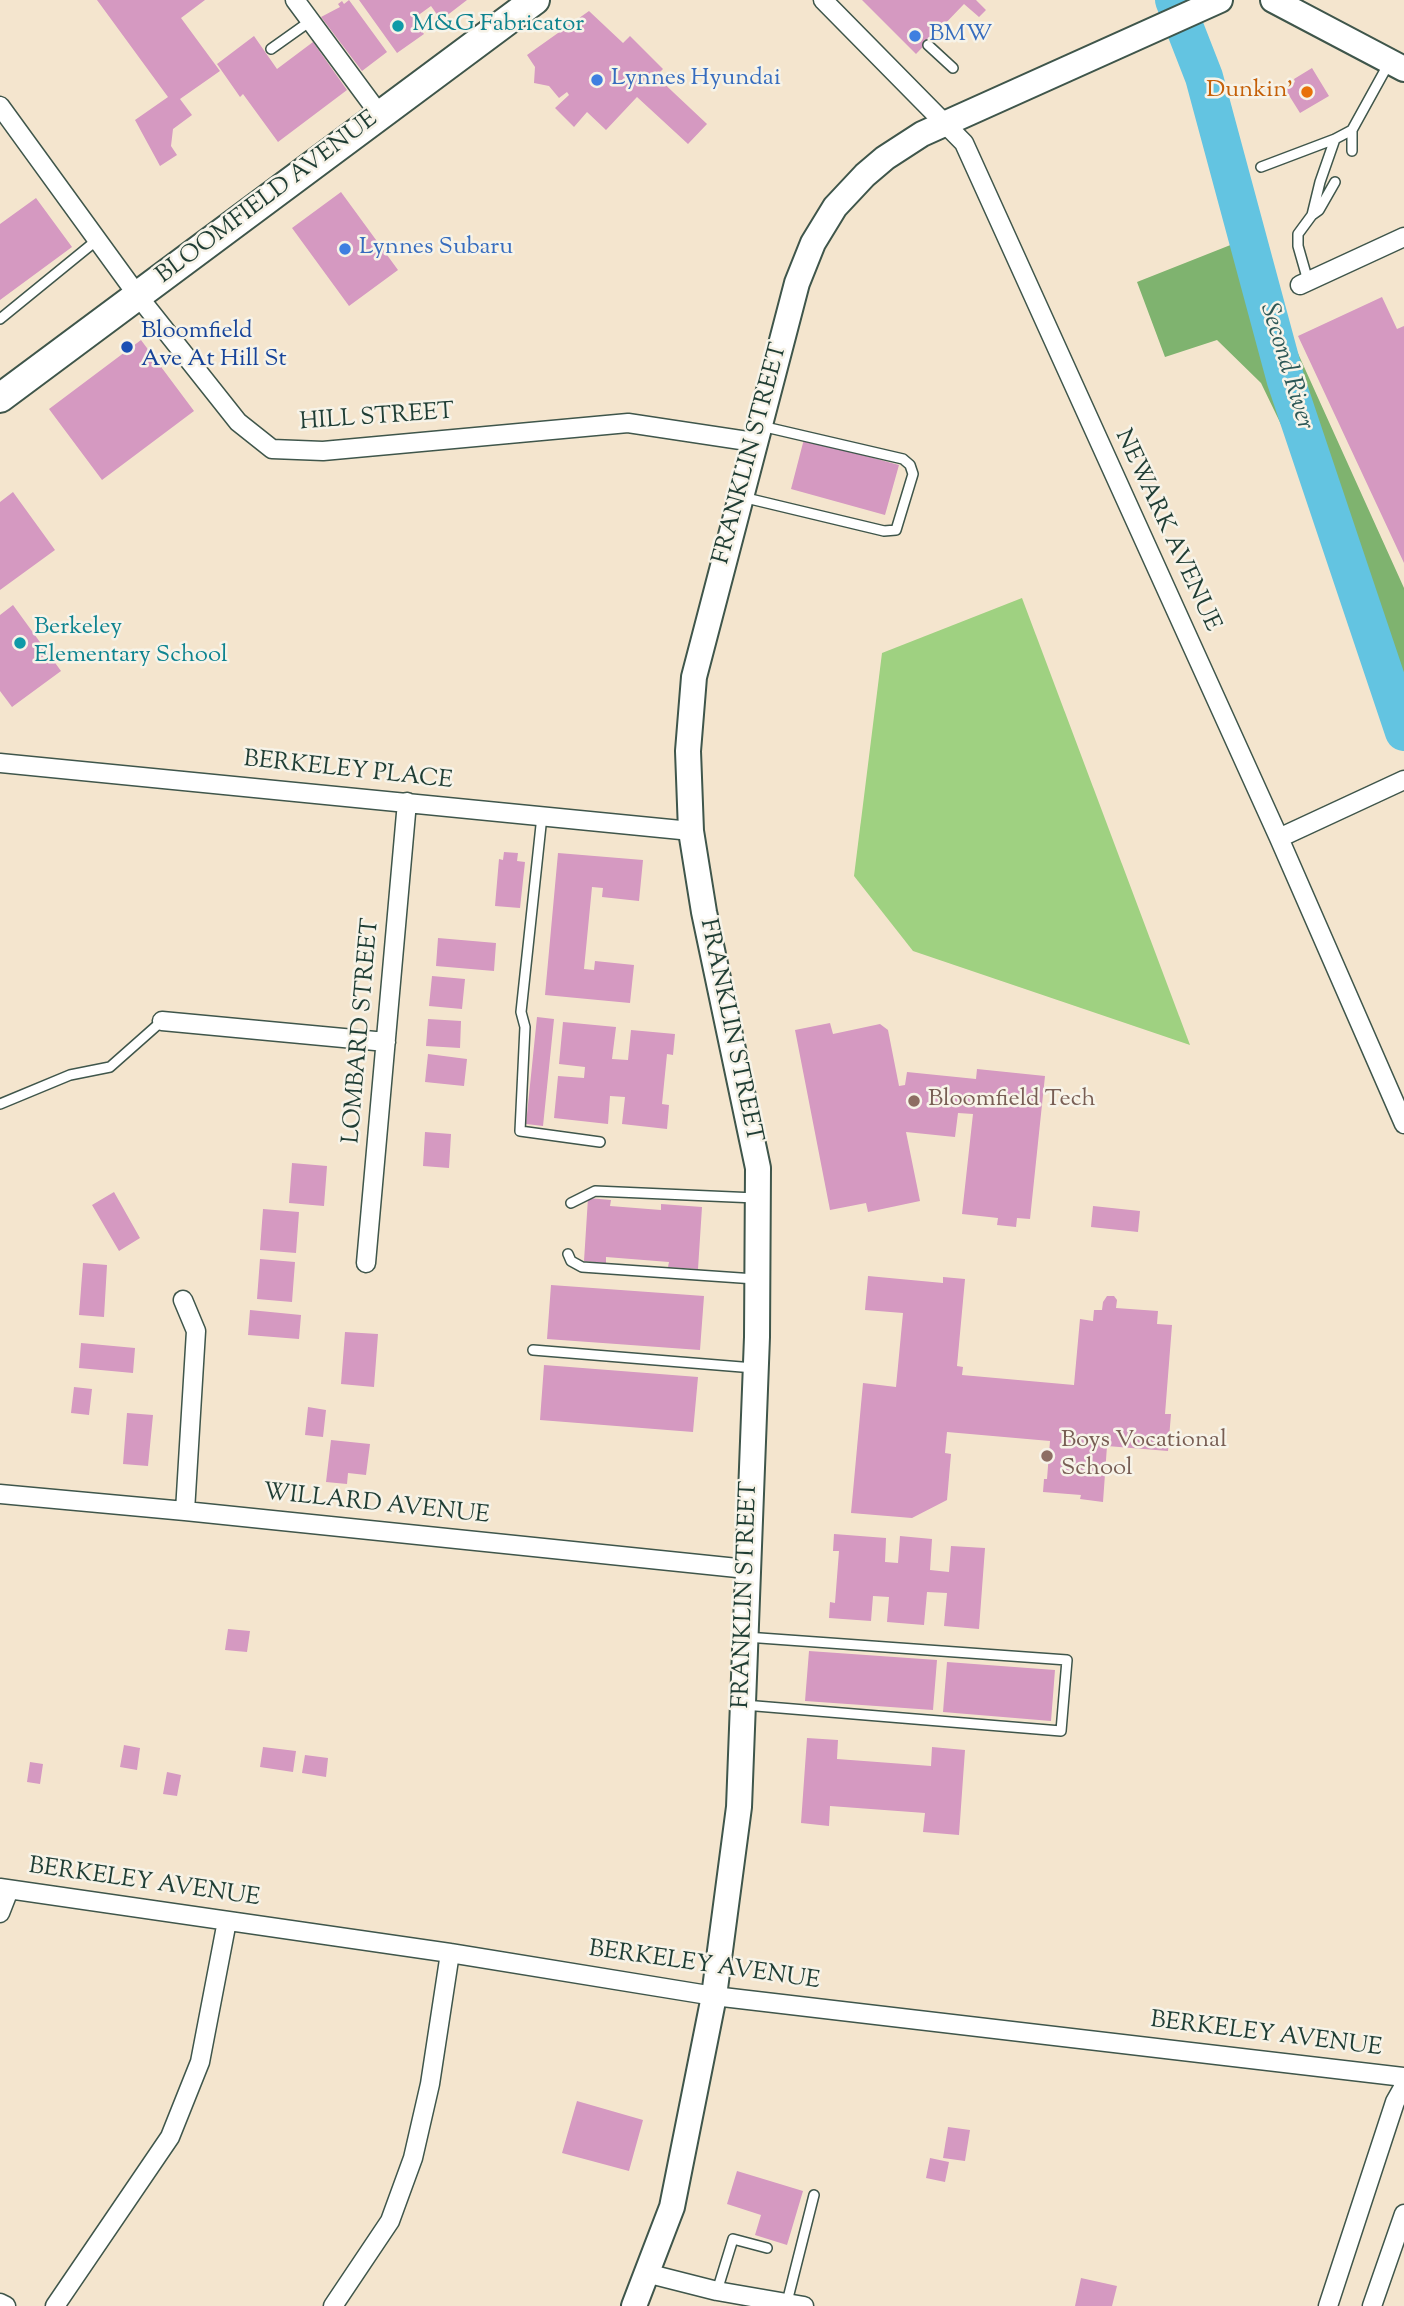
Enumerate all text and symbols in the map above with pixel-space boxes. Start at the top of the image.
place label: M&G Fabricator [412,12,584,40]
marker: M&G Fabricator [390,18,406,34]
place label: BMW [929,22,992,50]
marker: BMW [907,28,923,44]
place label: Lynnes Hyundai [611,66,781,94]
marker: Lynnes Hyundai [589,72,605,88]
place label: Dunkin' [1206,78,1293,106]
marker: Dunkin' [1299,84,1315,100]
street label: BLOOMFIELD AVENUE [152,106,384,292]
place label: Lynnes Subaru [359,235,513,263]
marker: Lynnes Subaru [337,241,353,257]
water label: Second River [1251,300,1319,434]
place label: Bloomfield Ave At Hill St [141,319,287,375]
marker: Bloomfield Ave At Hill St [119,339,135,355]
street label: FRANKLIN STREET [709,340,795,568]
street label: HILL STREET [299,399,455,439]
street label: NEWARK AVENUE [1107,426,1225,636]
place label: Berkeley Elementary School [34,615,228,671]
marker: Berkeley Elementary School [12,635,28,651]
street label: BERKELEY PLACE [242,747,454,797]
street label: LOMBARD STREET [339,917,387,1145]
street label: FRANKLIN STREET [691,917,767,1145]
place label: Bloomfield Tech [928,1087,1096,1115]
marker: Bloomfield Tech [906,1093,922,1109]
place label: Boys Vocational School [1061,1428,1227,1484]
marker: Boys Vocational School [1039,1448,1055,1464]
street label: WILLARD AVENUE [261,1480,491,1532]
street label: FRANKLIN STREET [729,1481,765,1709]
street label: BERKELEY AVENUE [27,1854,261,1914]
street label: BERKELEY AVENUE [587,1937,821,1997]
street label: BERKELEY AVENUE [1149,2008,1383,2064]

